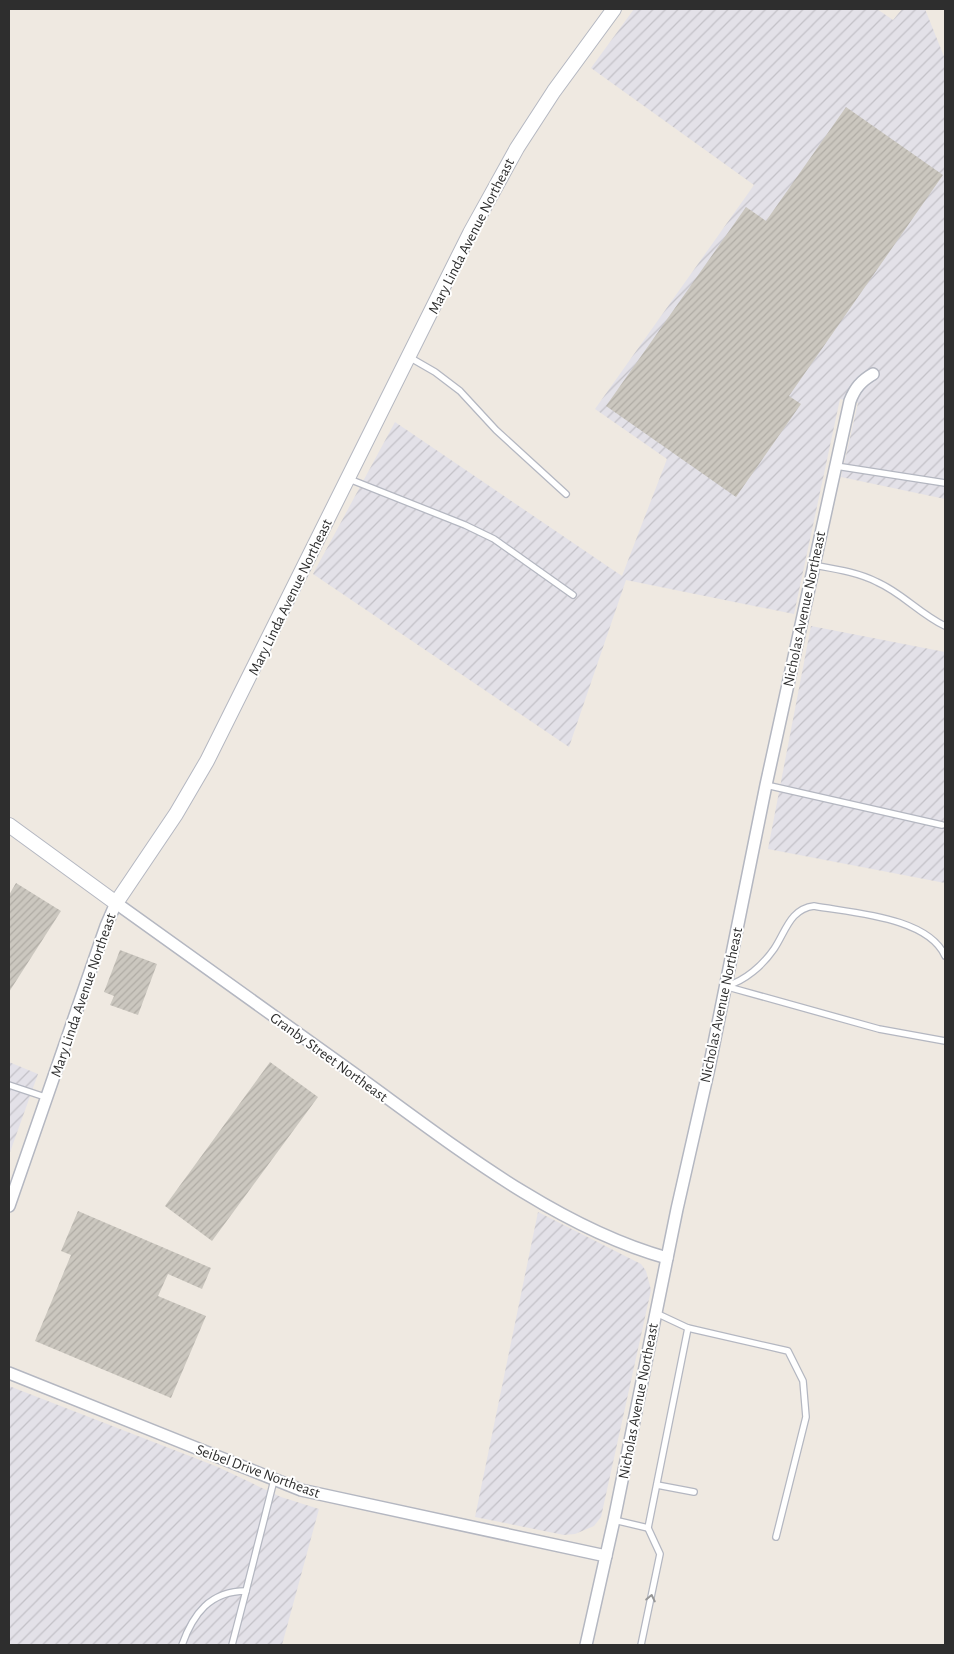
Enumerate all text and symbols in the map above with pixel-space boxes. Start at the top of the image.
street label: Mary Linda Avenue Northeast [426,156,517,316]
street label: Mary Linda Avenue Northeast [246,516,335,678]
street label: Nicholas Avenue Northeast [781,530,828,688]
street label: Mary Linda Avenue Northeast [48,911,119,1079]
street label: Nicholas Avenue Northeast [698,926,745,1084]
street label: Granby Street Northeast [267,1010,390,1105]
street label: Nicholas Avenue Northeast [616,1322,661,1480]
street label: Seibel Drive Northeast [194,1442,322,1501]
one-way arrow [645,1593,656,1602]

